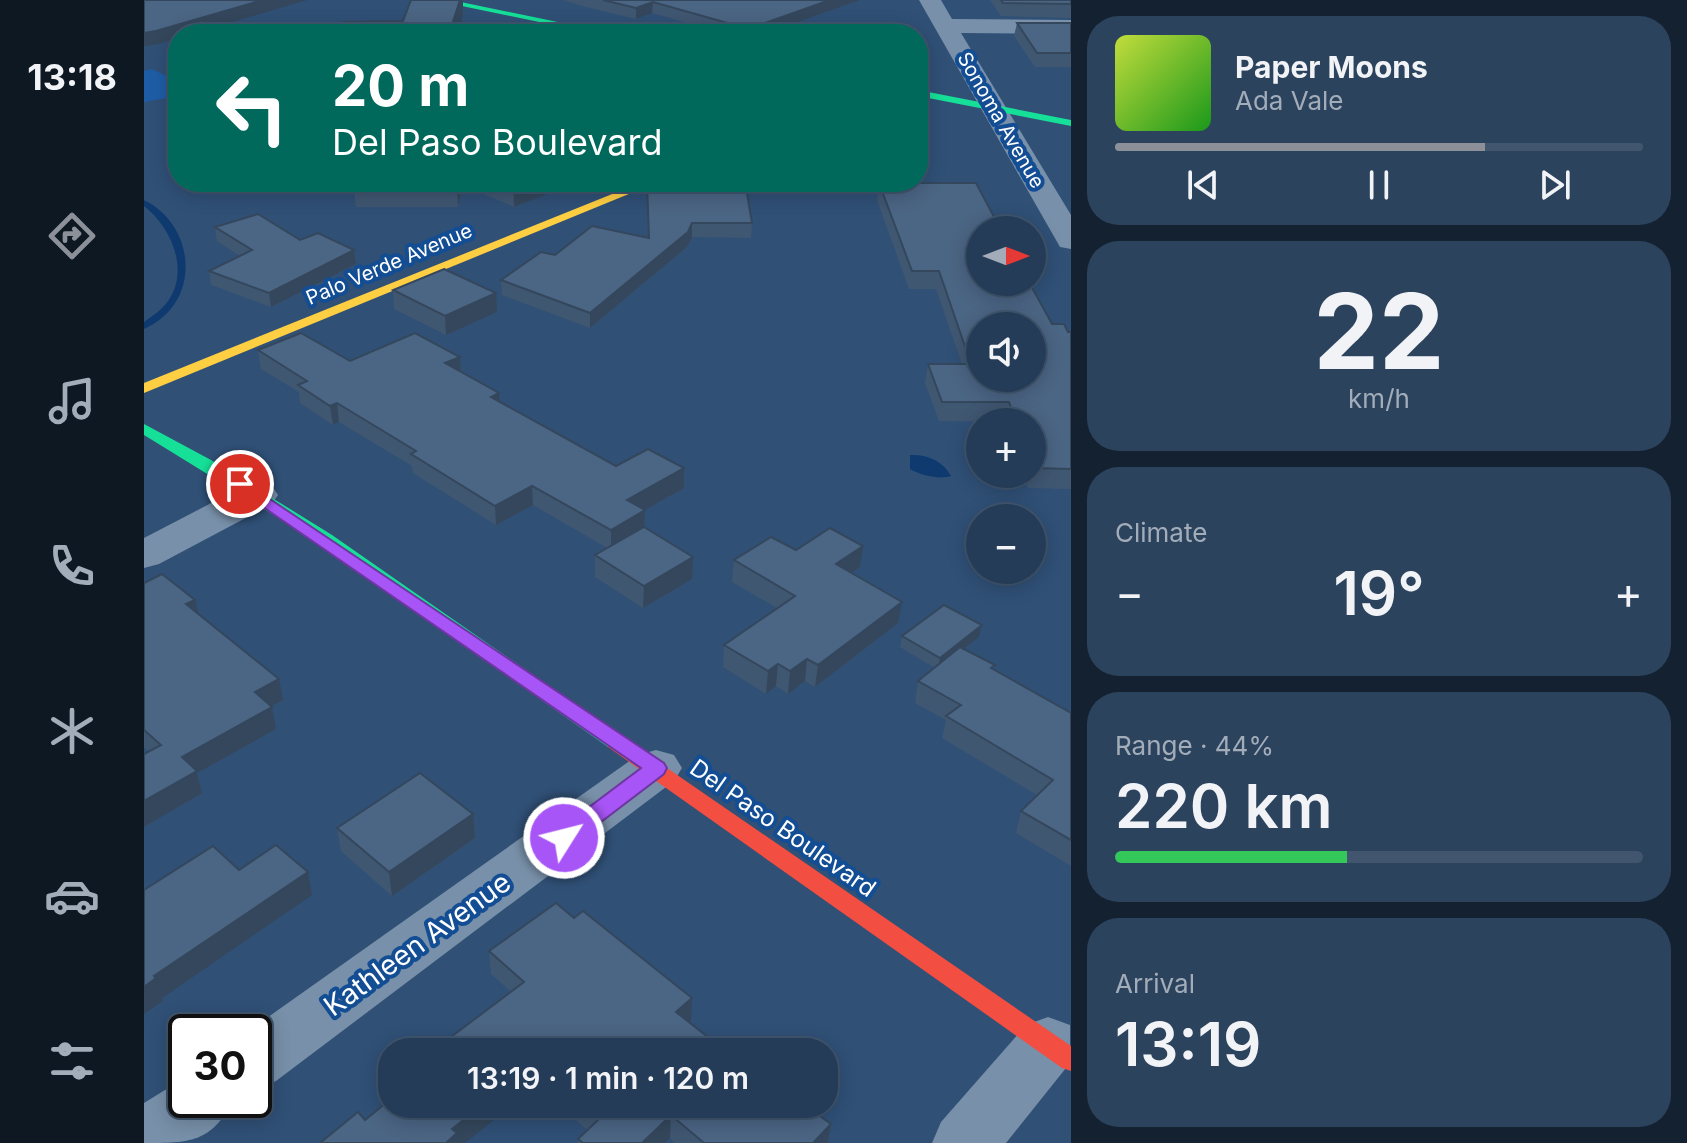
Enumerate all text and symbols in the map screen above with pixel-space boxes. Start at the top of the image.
street label: Sonoma Avenue [952,48,1050,192]
text: Paper Moons [1235,49,1428,85]
text: 20 m [332,52,469,120]
text: 13:18 [27,55,117,99]
icon: left [200,56,304,160]
text: Ada Vale [1235,85,1343,116]
text: Del Paso Boulevard [332,120,662,164]
icon: previous [1181,163,1225,207]
icon: pause [1357,163,1401,207]
icon: next [1533,163,1577,207]
icon: directions [44,208,100,264]
north arrow [966,216,1046,296]
map controls [966,216,1046,584]
street label: Palo Verde Avenue [302,218,476,310]
text: 22 [1313,268,1445,394]
button: sound [966,312,1046,392]
icon: music [44,373,100,429]
text: km/h [1348,383,1410,414]
button: + [966,408,1046,488]
pin [206,450,274,518]
icon: arrive [218,462,262,506]
button: − [966,504,1046,584]
text: Climate [1115,517,1207,548]
icon: phone [44,538,100,594]
text: 19° [1333,557,1425,629]
text: − [1115,566,1144,620]
text: + [1614,566,1643,620]
icon: climate [44,703,100,759]
text: Range · 44% [1115,730,1274,761]
street label: Del Paso Boulevard [684,753,882,903]
text: 220 km [1115,770,1333,842]
position arrow [522,796,606,880]
street label: Kathleen Avenue [317,865,517,1023]
icon: car [44,868,100,924]
text: Arrival [1115,968,1195,999]
text: 13:19 [1115,1008,1261,1080]
speed limit sign: 30 [168,1014,272,1118]
icon: filters [44,1033,100,1089]
text: 13:19 · 1 min · 120 m [467,1060,749,1096]

